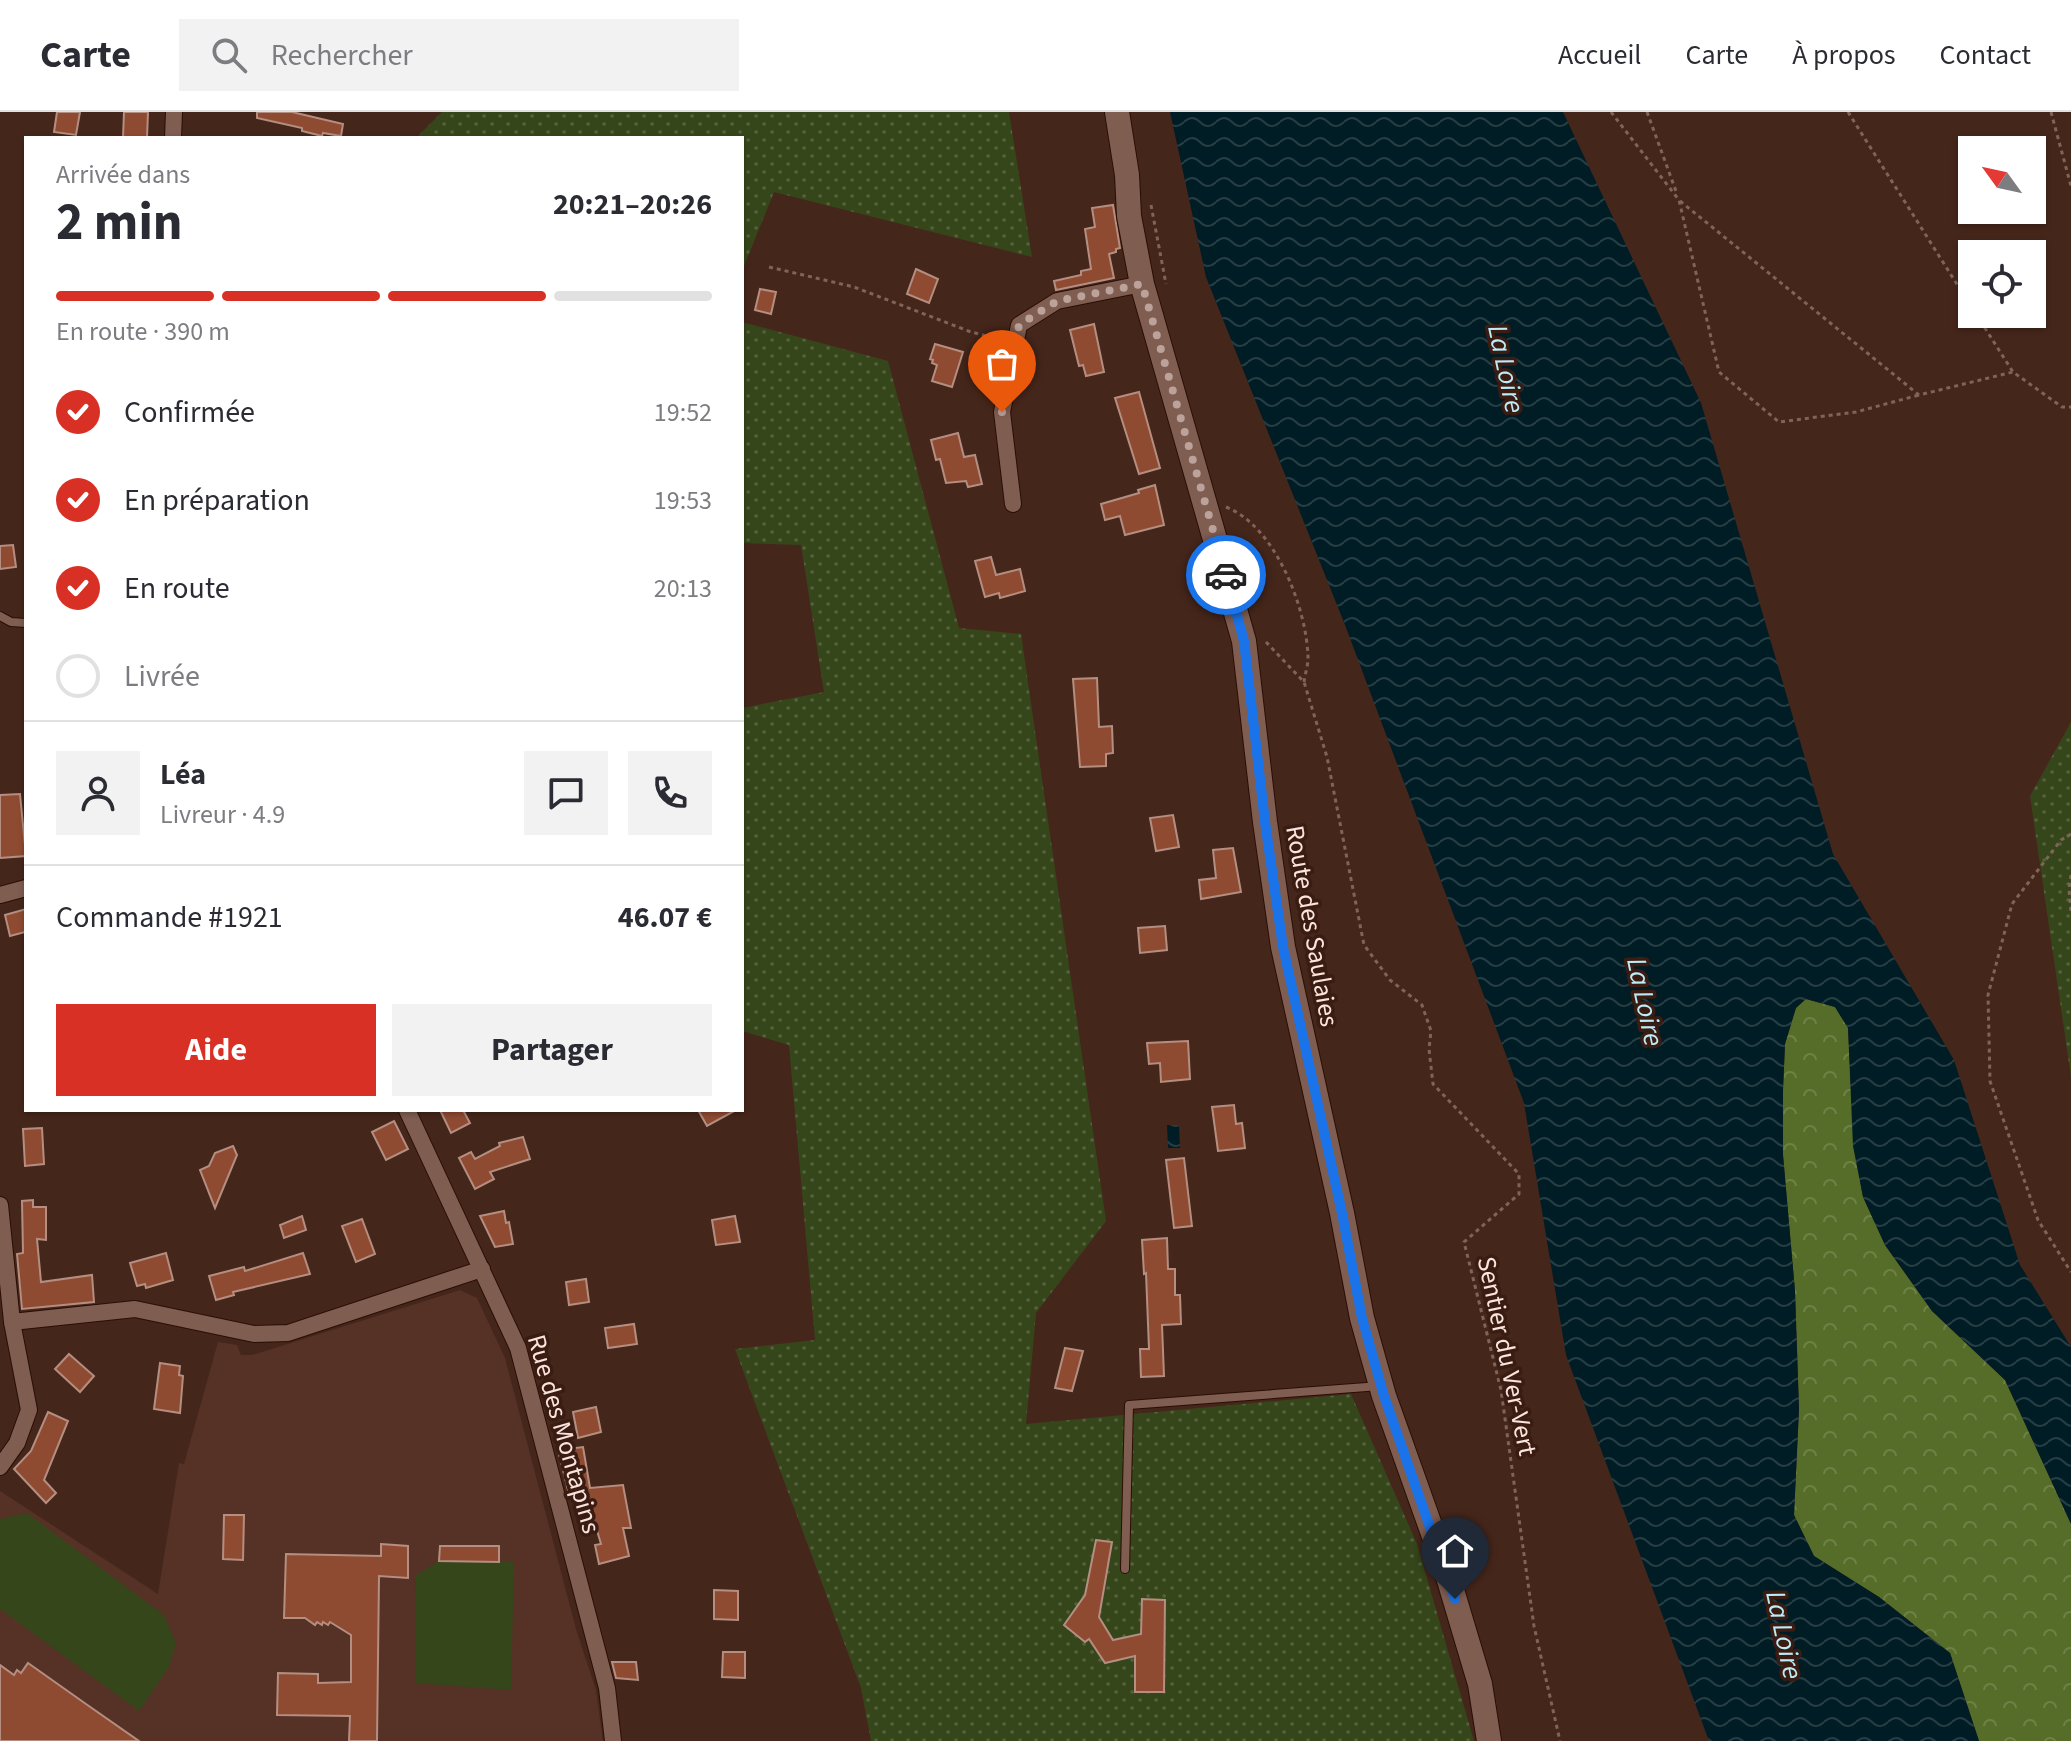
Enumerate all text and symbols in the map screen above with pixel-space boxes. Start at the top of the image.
search box [179,19,739,91]
text: Carte [40,28,131,82]
icon: search [207,33,251,77]
text: Rechercher [271,34,413,77]
text: Accueil [1558,35,1641,75]
text: Carte [1685,35,1748,75]
text: À propos [1792,35,1896,75]
text: Contact [1940,35,2031,75]
north arrow [1958,136,2046,224]
map controls [1958,136,2046,328]
text: Arrivée dans [56,156,190,193]
text: 20:21–20:26 [553,183,712,226]
text: 2 min [56,186,183,260]
button: locate [1958,240,2046,328]
text: En route · 390 m [56,313,230,350]
water label: La Loire [1477,321,1535,417]
pin [968,330,1036,412]
icon: bag [980,342,1024,386]
icon: check [56,390,100,434]
text: Confirmée [124,391,255,434]
text: 19:52 [654,394,712,431]
icon: check [56,478,100,522]
text: En préparation [124,479,310,522]
text: 19:53 [654,482,712,519]
courier [1186,535,1266,615]
icon: car [1204,553,1248,597]
icon: check [56,566,100,610]
text: En route [124,567,230,610]
text: 20:13 [654,570,712,607]
text: Livrée [124,655,200,698]
button: person [56,751,140,835]
button: chat [524,751,608,835]
button: phone [628,751,712,835]
text: Léa [160,753,206,796]
text: Livreur · 4.9 [160,796,285,833]
street label: Route des Saulaies [1276,822,1348,1030]
text: Commande #1921 [56,896,283,939]
text: 46.07 € [618,896,712,939]
water label: La Loire [1616,954,1674,1050]
button: Aide [56,1004,376,1096]
button: Partager [392,1004,712,1096]
street label: Sentier du Ver-Vert [1468,1253,1546,1459]
street label: Rue des Montapins [518,1330,610,1538]
pin [1421,1517,1489,1599]
icon: home [1433,1529,1477,1573]
water label: La Loire [1755,1587,1813,1683]

